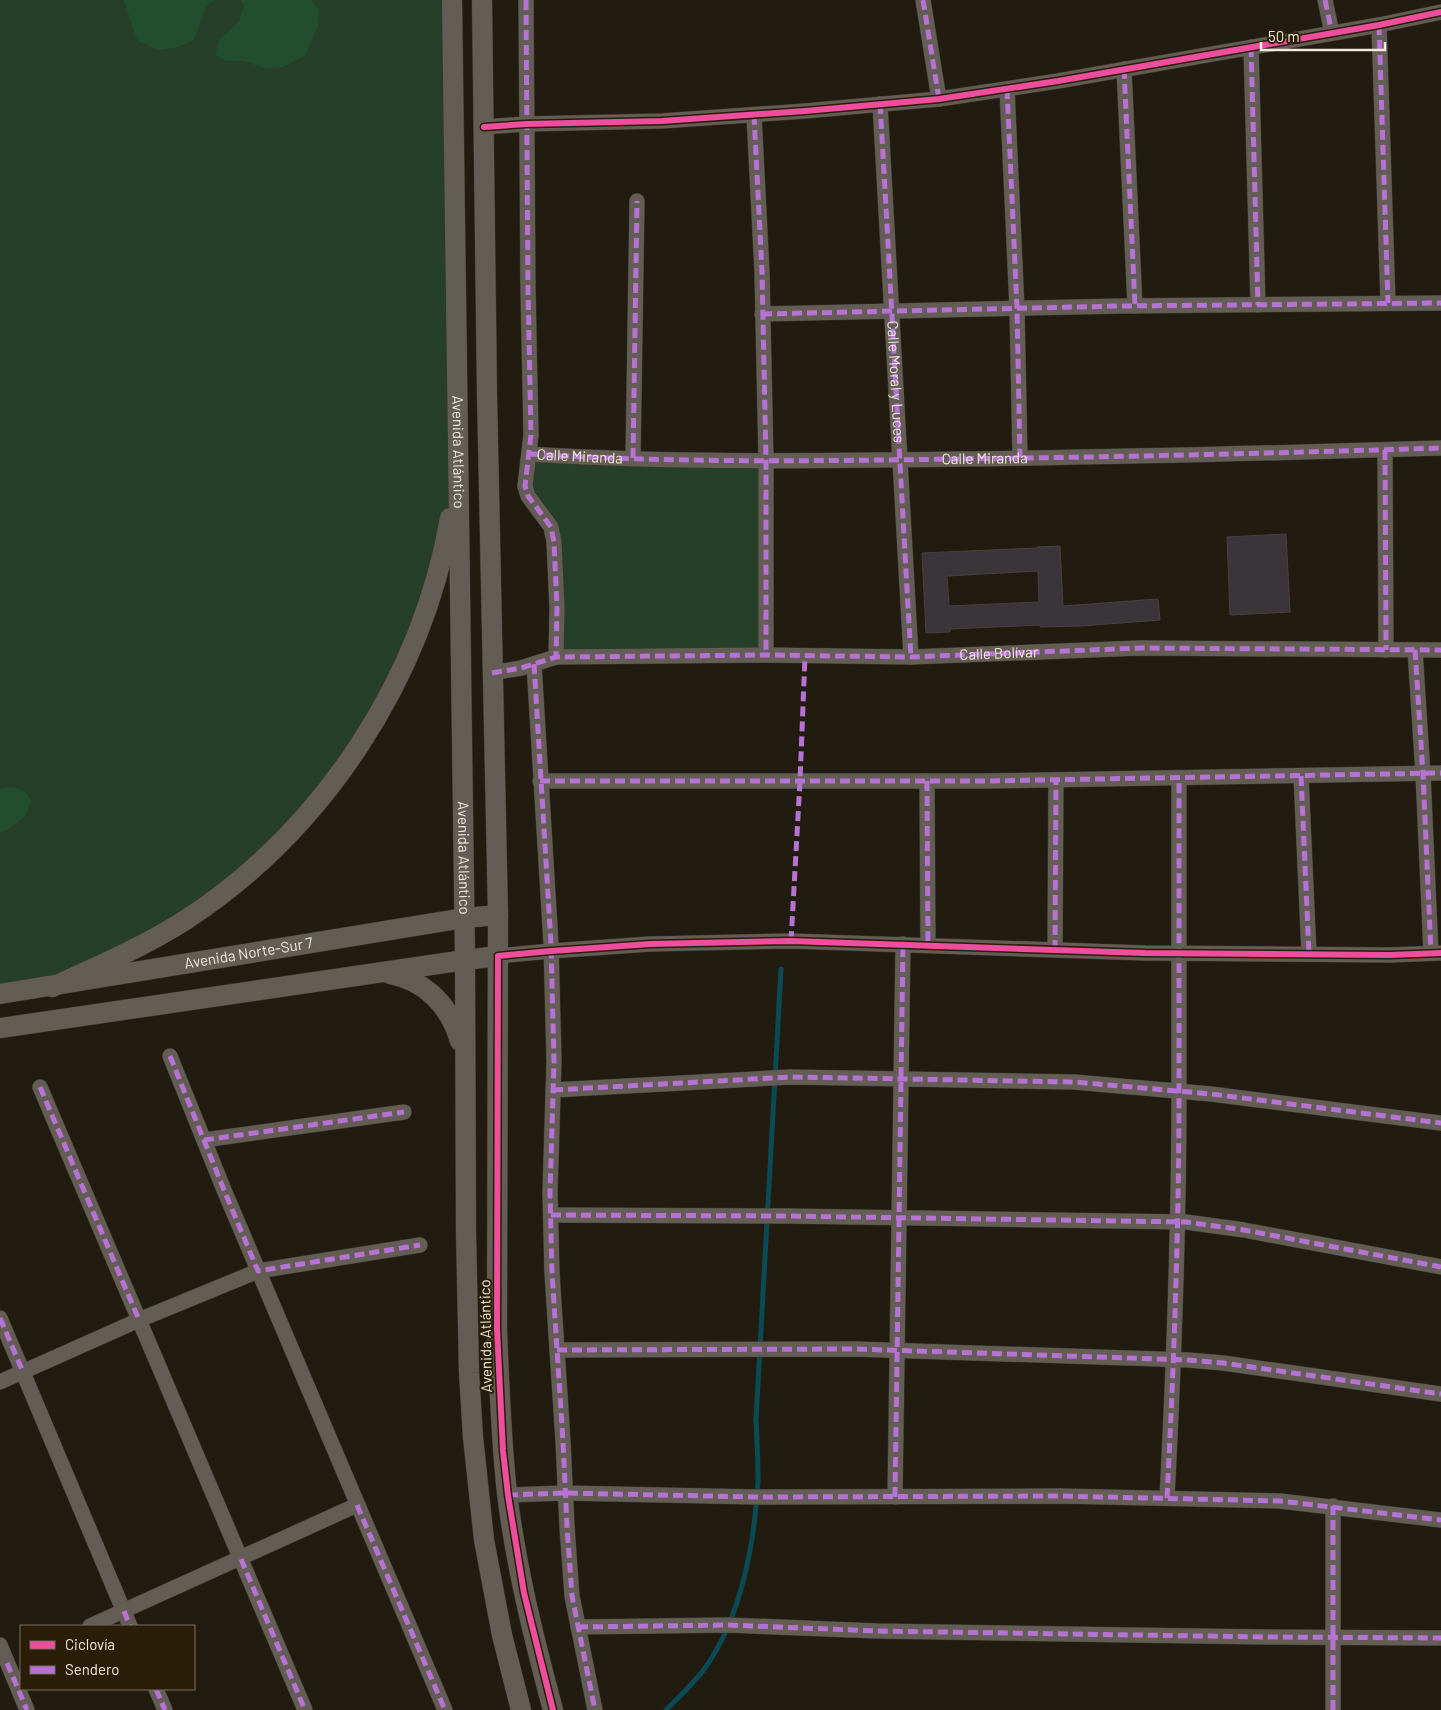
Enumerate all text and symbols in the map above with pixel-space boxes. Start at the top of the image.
scale bar [1261,20,1385,52]
text: 50 m [1268,27,1300,45]
street label: Calle Moral y Luces [884,320,909,443]
street label: Avenida Atlántico [449,395,469,509]
street label: Calle Miranda [536,445,623,466]
street label: Calle Miranda [942,448,1028,467]
street label: Calle Bolívar [959,642,1039,663]
street label: Avenida Atlántico [455,801,474,915]
street label: Avenida Norte-Sur 7 [183,933,314,972]
street label: Avenida Atlántico [475,1279,495,1393]
legend [20,1625,195,1690]
text: Ciclovía [65,1635,115,1653]
text: Sendero [65,1660,119,1678]

